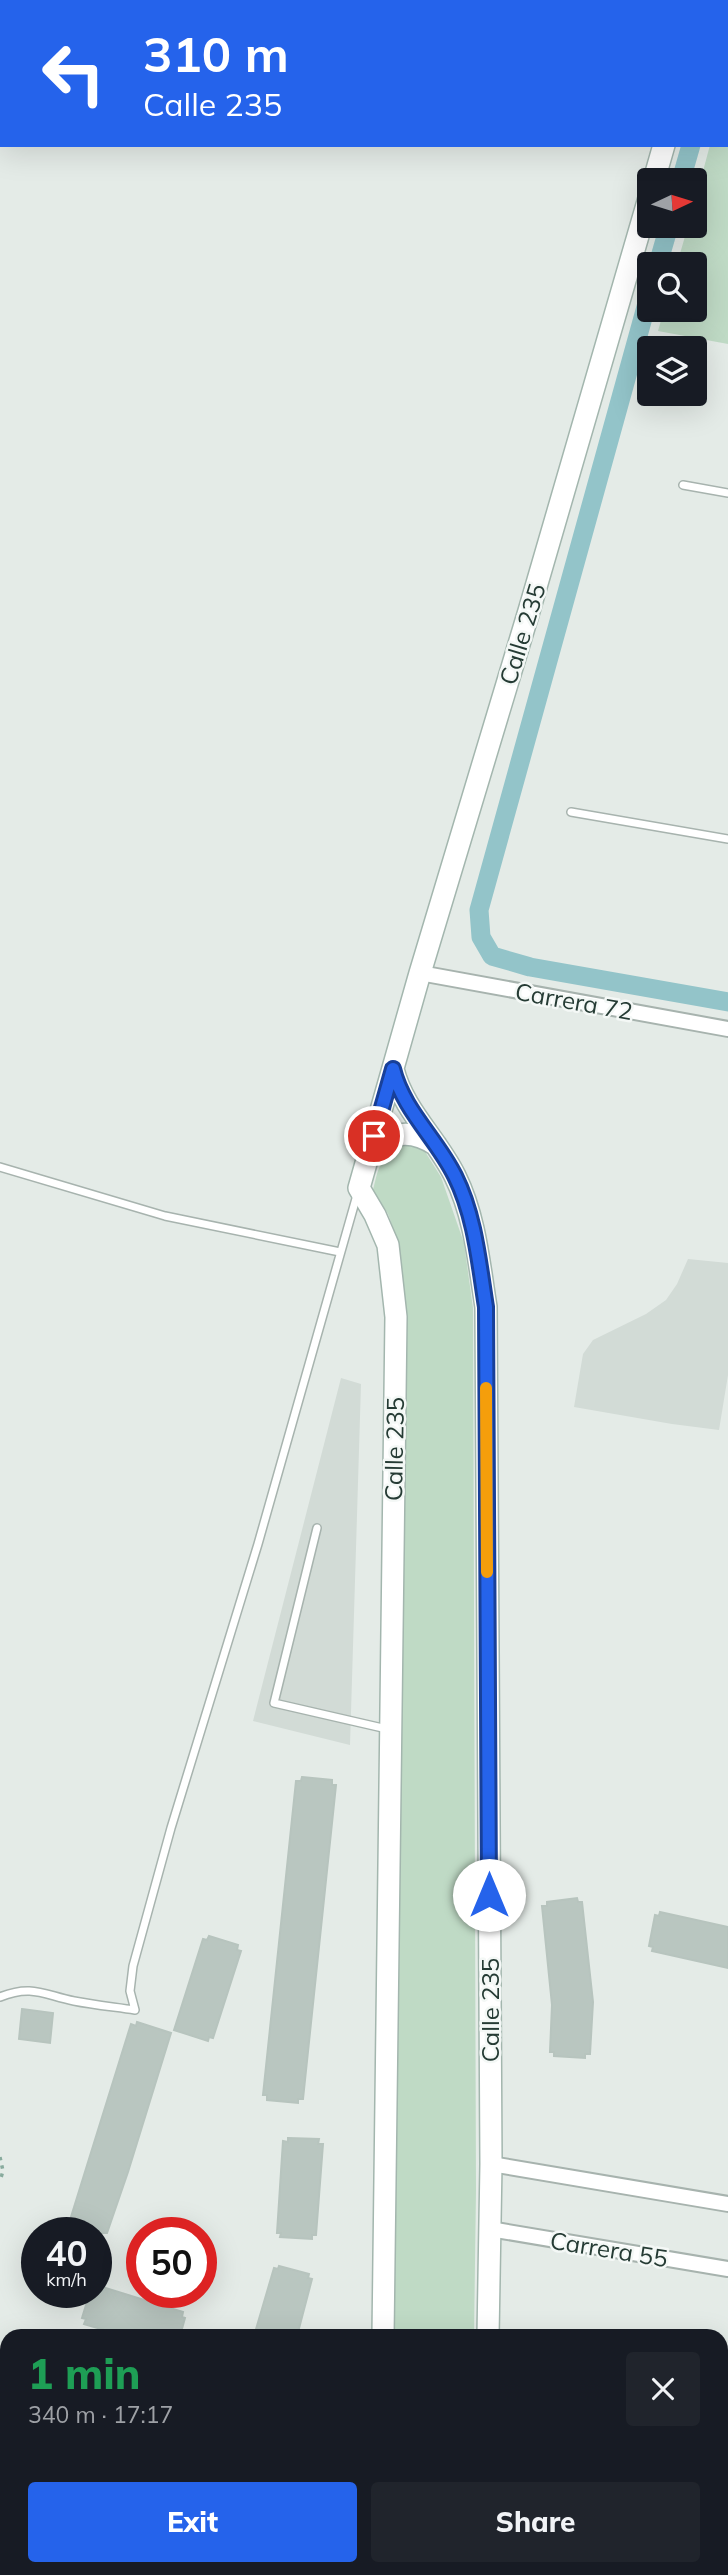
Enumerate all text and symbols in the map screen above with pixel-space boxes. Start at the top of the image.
text: 310 m [143,23,289,84]
icon: left [28,28,119,119]
text: Calle 235 [143,84,282,124]
north arrow [637,168,707,238]
map controls [637,168,707,406]
button: search [637,252,707,322]
button: layers [637,336,707,406]
street label: Calle 235 [492,580,552,688]
street label: Carrera 72 [513,976,635,1026]
pin [344,1106,404,1166]
icon: arrive [355,1117,393,1155]
street label: Calle 235 [378,1397,410,1501]
position arrow [452,1858,526,1932]
street label: Calle 235 [475,1958,505,2062]
speed limit sign: 50 [126,2217,217,2308]
street label: Carrera 55 [548,2225,670,2273]
text: 40 [45,2231,88,2275]
text: km/h [46,2268,87,2291]
text: 1 min [28,2347,141,2400]
button: close [626,2352,700,2426]
text: 340 m · 17:17 [28,2400,173,2429]
button: Exit [28,2482,357,2562]
button: Share [371,2482,700,2562]

